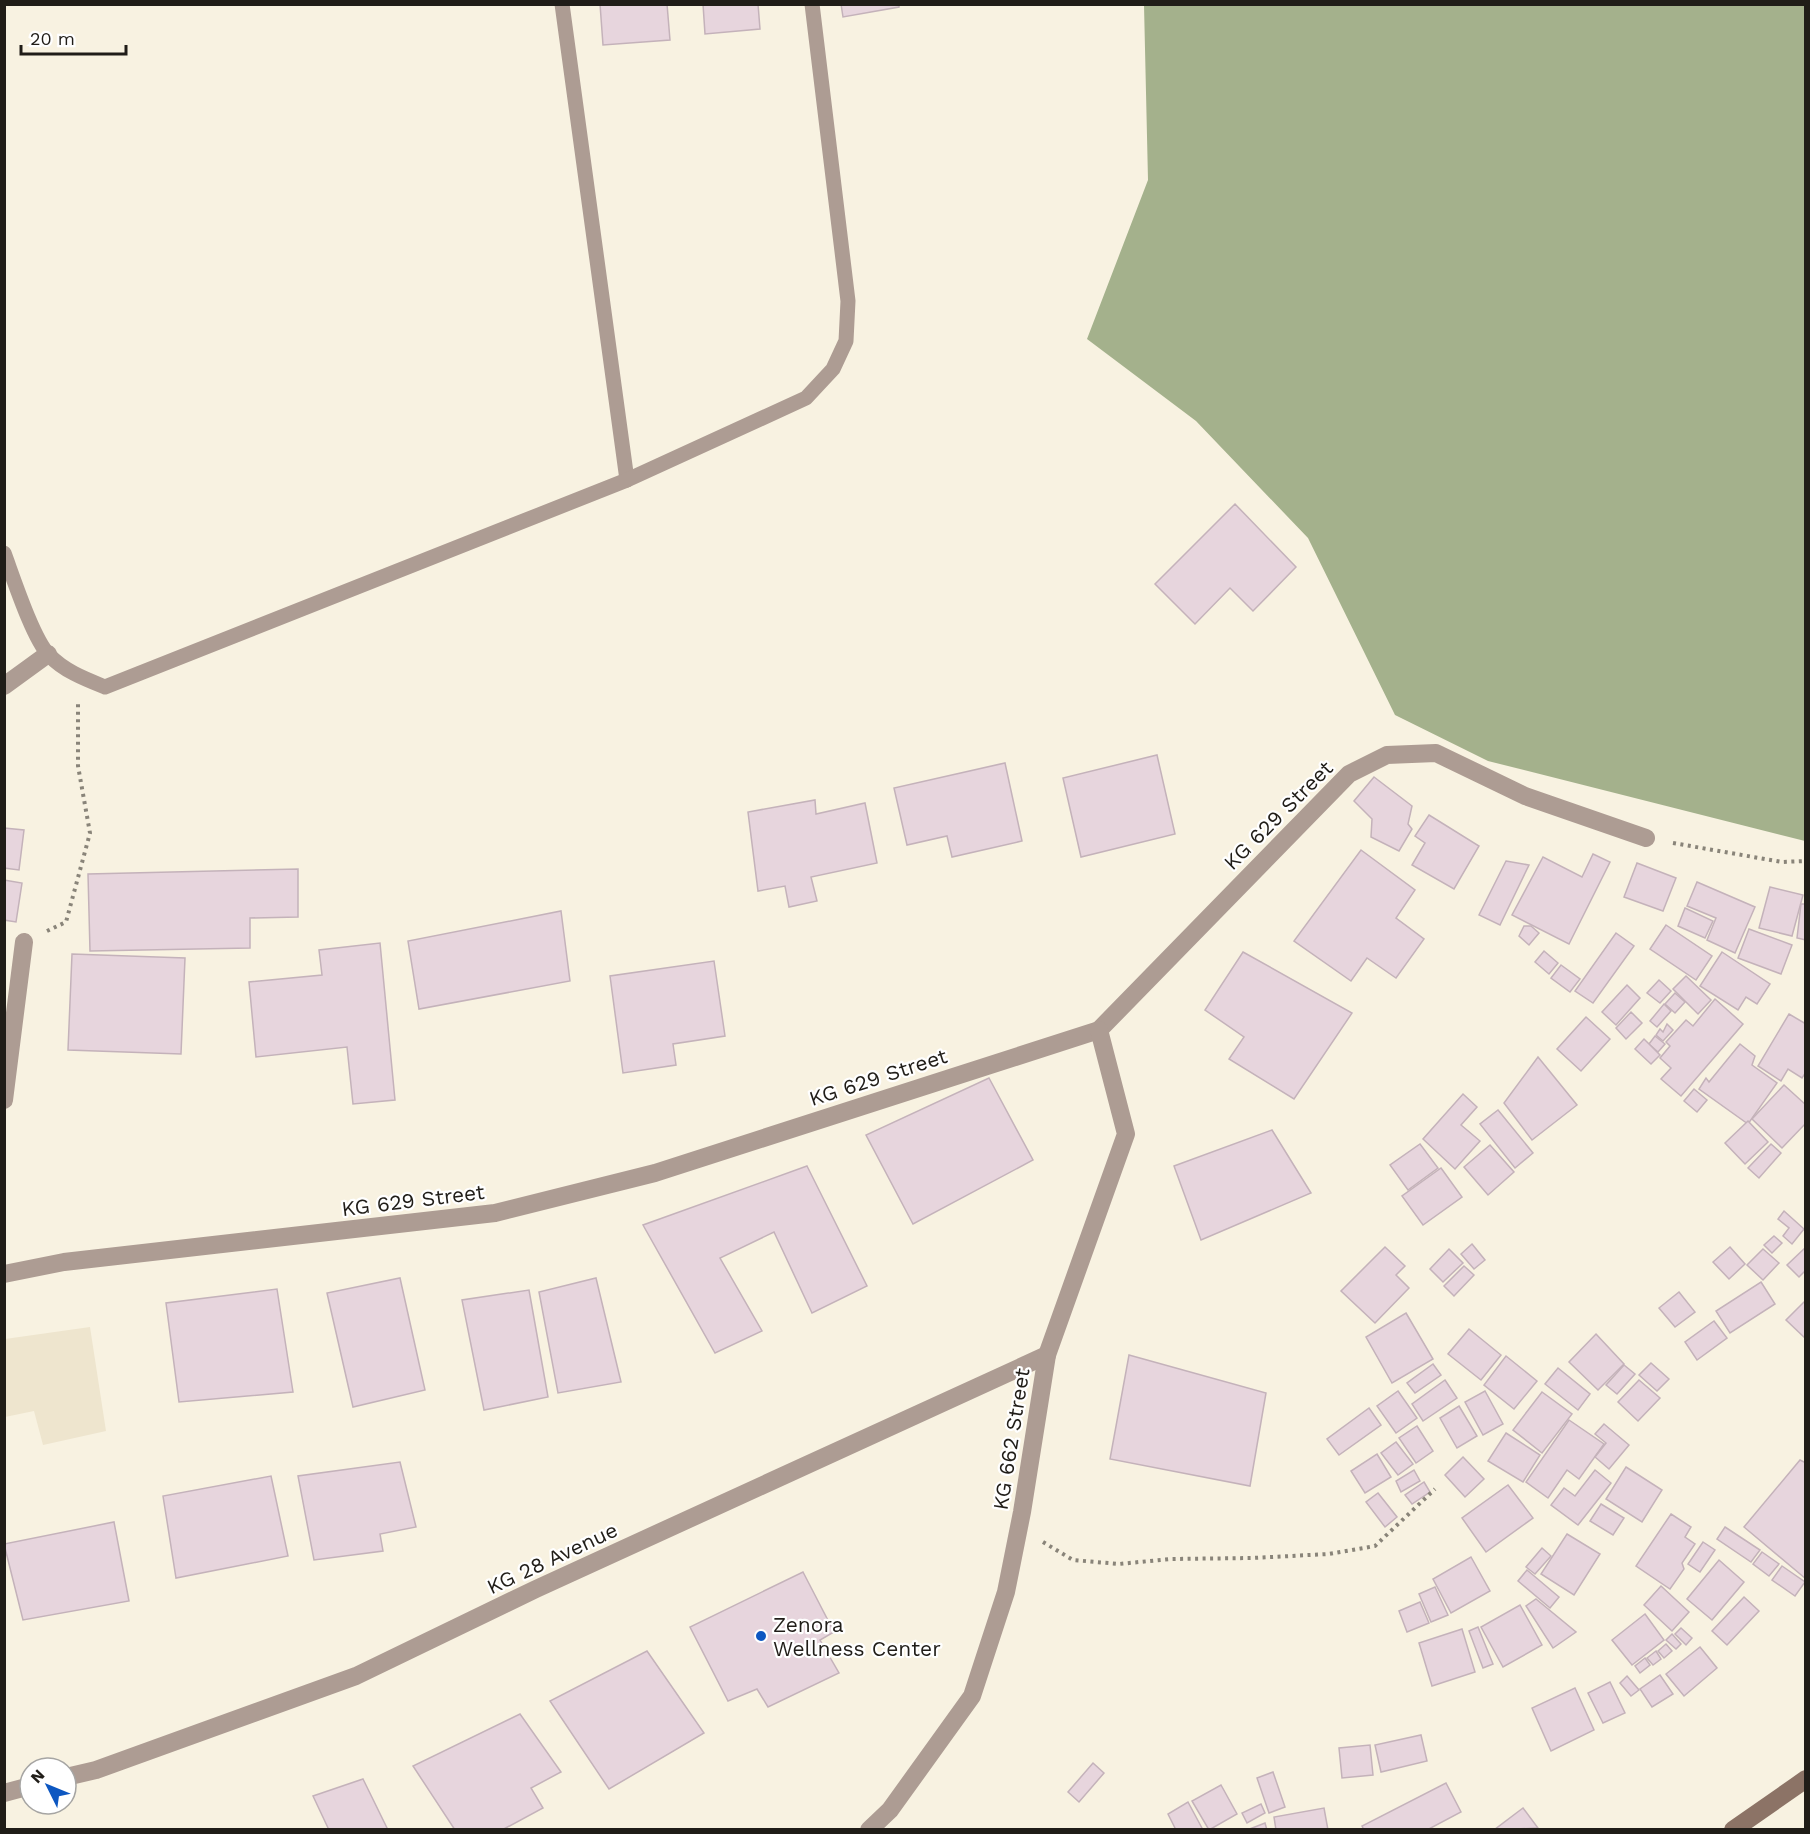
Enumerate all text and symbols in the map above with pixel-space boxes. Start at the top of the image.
scale bar [21,18,126,56]
text: 20 m [30,28,75,49]
street label: KG 629 Street [1218,755,1338,875]
street label: KG 629 Street [806,1043,950,1111]
street label: KG 629 Street [340,1179,486,1221]
street label: KG 662 Street [987,1366,1035,1512]
street label: KG 28 Avenue [483,1517,621,1599]
place label: Zenora Wellness Center [773,1612,941,1661]
marker: Zenora Wellness Center [754,1629,768,1643]
north arrow [18,1756,78,1816]
text: N [26,1765,48,1787]

